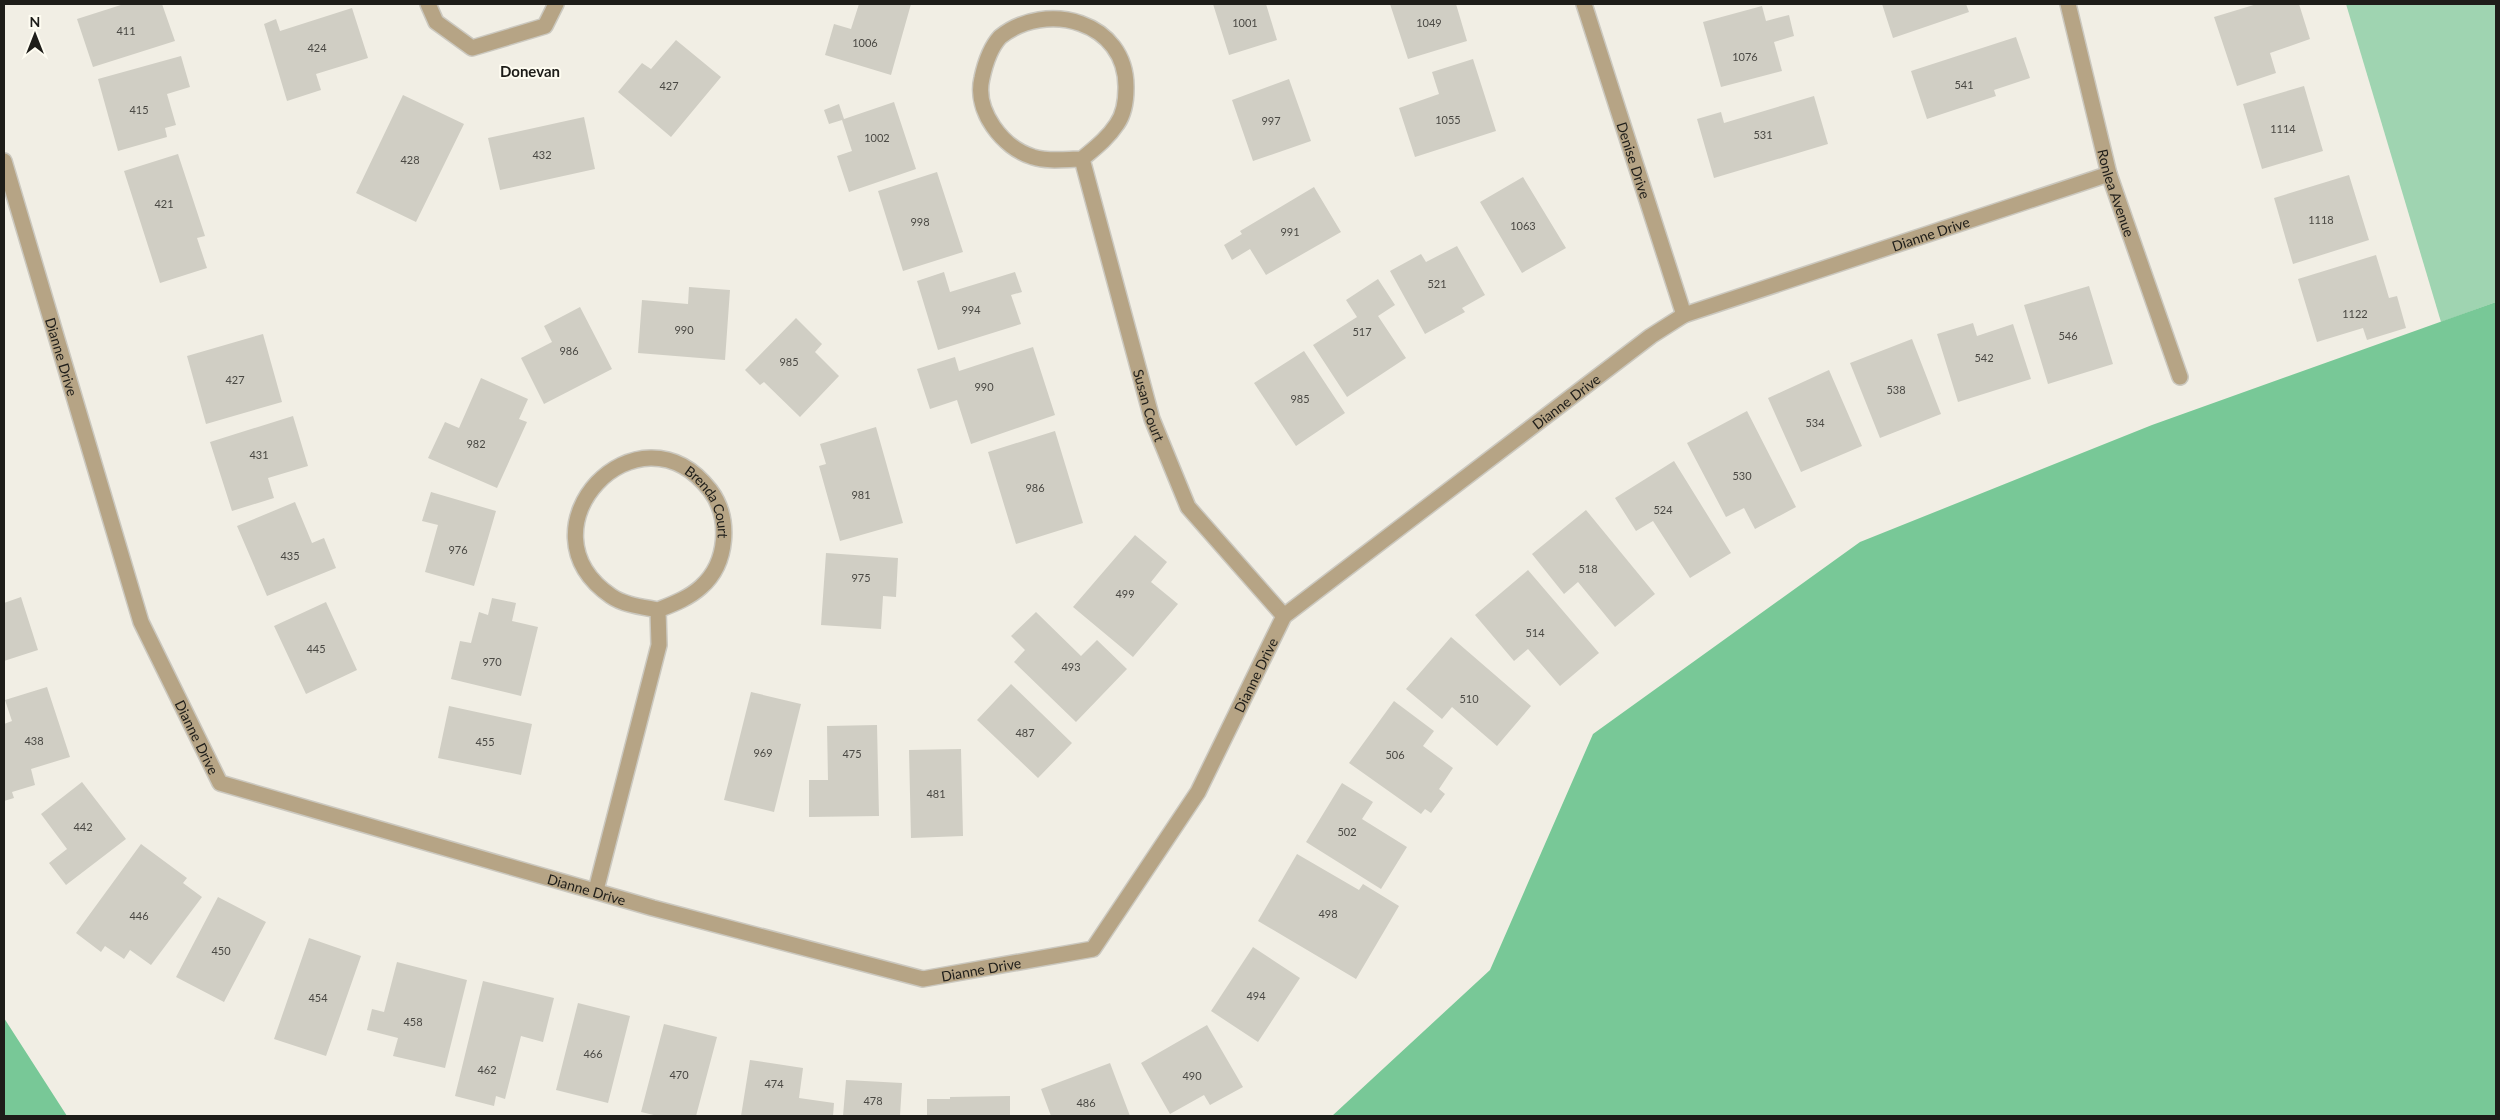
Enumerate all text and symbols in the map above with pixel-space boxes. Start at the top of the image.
north arrow [10,10,60,60]
text: N [30,13,40,30]
house number: 1001 [1232,16,1258,29]
house number: 1049 [1416,16,1442,29]
house number: 411 [116,24,136,37]
house number: 1006 [852,36,878,49]
house number: 424 [307,41,327,54]
house number: 1076 [1732,50,1758,63]
district label: Donevan [500,62,560,80]
house number: 541 [1954,78,1974,91]
house number: 427 [659,79,679,92]
house number: 415 [129,103,149,116]
house number: 1055 [1435,113,1461,126]
house number: 997 [1261,114,1281,127]
street label: Denise Drive [1614,120,1654,201]
house number: 1114 [2270,122,2296,135]
house number: 531 [1753,128,1773,141]
house number: 1002 [864,131,890,144]
street label: Ronlea Avenue [2095,147,2139,239]
house number: 432 [532,148,552,161]
house number: 428 [400,153,420,166]
house number: 421 [154,197,174,210]
street label: Dianne Drive [1889,212,1972,254]
house number: 1118 [2308,213,2334,226]
house number: 998 [910,215,930,228]
house number: 1063 [1510,219,1536,232]
house number: 991 [1280,225,1300,238]
house number: 521 [1427,277,1447,290]
house number: 994 [961,303,981,316]
house number: 1122 [2342,307,2368,320]
street label: Dianne Drive [42,315,82,398]
house number: 990 [674,323,694,336]
house number: 517 [1352,325,1372,338]
house number: 546 [2058,329,2078,342]
house number: 986 [559,344,579,357]
house number: 542 [1974,351,1994,364]
house number: 985 [779,355,799,368]
street label: Susan Court [1130,367,1169,444]
street label: Dianne Drive [1529,370,1603,432]
house number: 427 [225,373,245,386]
house number: 990 [974,380,994,393]
house number: 538 [1886,383,1906,396]
house number: 985 [1290,392,1310,405]
house number: 534 [1805,416,1825,429]
house number: 982 [466,437,486,450]
house number: 431 [249,448,269,461]
street label: Brenda Court [682,462,732,538]
house number: 530 [1732,469,1752,482]
house number: 986 [1025,481,1045,494]
house number: 981 [851,488,871,501]
house number: 524 [1653,503,1673,516]
house number: 976 [448,543,468,556]
house number: 435 [280,549,300,562]
house number: 518 [1578,562,1598,575]
house number: 975 [851,571,871,584]
house number: 499 [1115,587,1135,600]
house number: 514 [1525,626,1545,639]
street label: Dianne Drive [1230,635,1281,715]
house number: 445 [306,642,326,655]
house number: 970 [482,655,502,668]
house number: 493 [1061,660,1081,673]
house number: 510 [1459,692,1479,705]
street label: Dianne Drive [172,697,223,777]
house number: 487 [1015,726,1035,739]
house number: 438 [24,734,44,747]
house number: 455 [475,735,495,748]
house number: 969 [753,746,773,759]
house number: 475 [842,747,862,760]
house number: 506 [1385,748,1405,761]
house number: 481 [926,787,946,800]
house number: 442 [73,820,93,833]
house number: 502 [1337,825,1357,838]
street label: Dianne Drive [546,869,628,908]
house number: 498 [1318,907,1338,920]
house number: 446 [129,909,149,922]
house number: 450 [211,944,231,957]
street label: Dianne Drive [940,953,1022,984]
house number: 494 [1246,989,1266,1002]
house number: 454 [308,991,328,1004]
house number: 458 [403,1015,423,1028]
house number: 466 [583,1047,603,1060]
house number: 462 [477,1063,497,1076]
house number: 470 [669,1068,689,1081]
house number: 490 [1182,1069,1202,1082]
house number: 474 [764,1077,784,1090]
house number: 478 [863,1094,883,1107]
house number: 486 [1076,1096,1096,1109]

